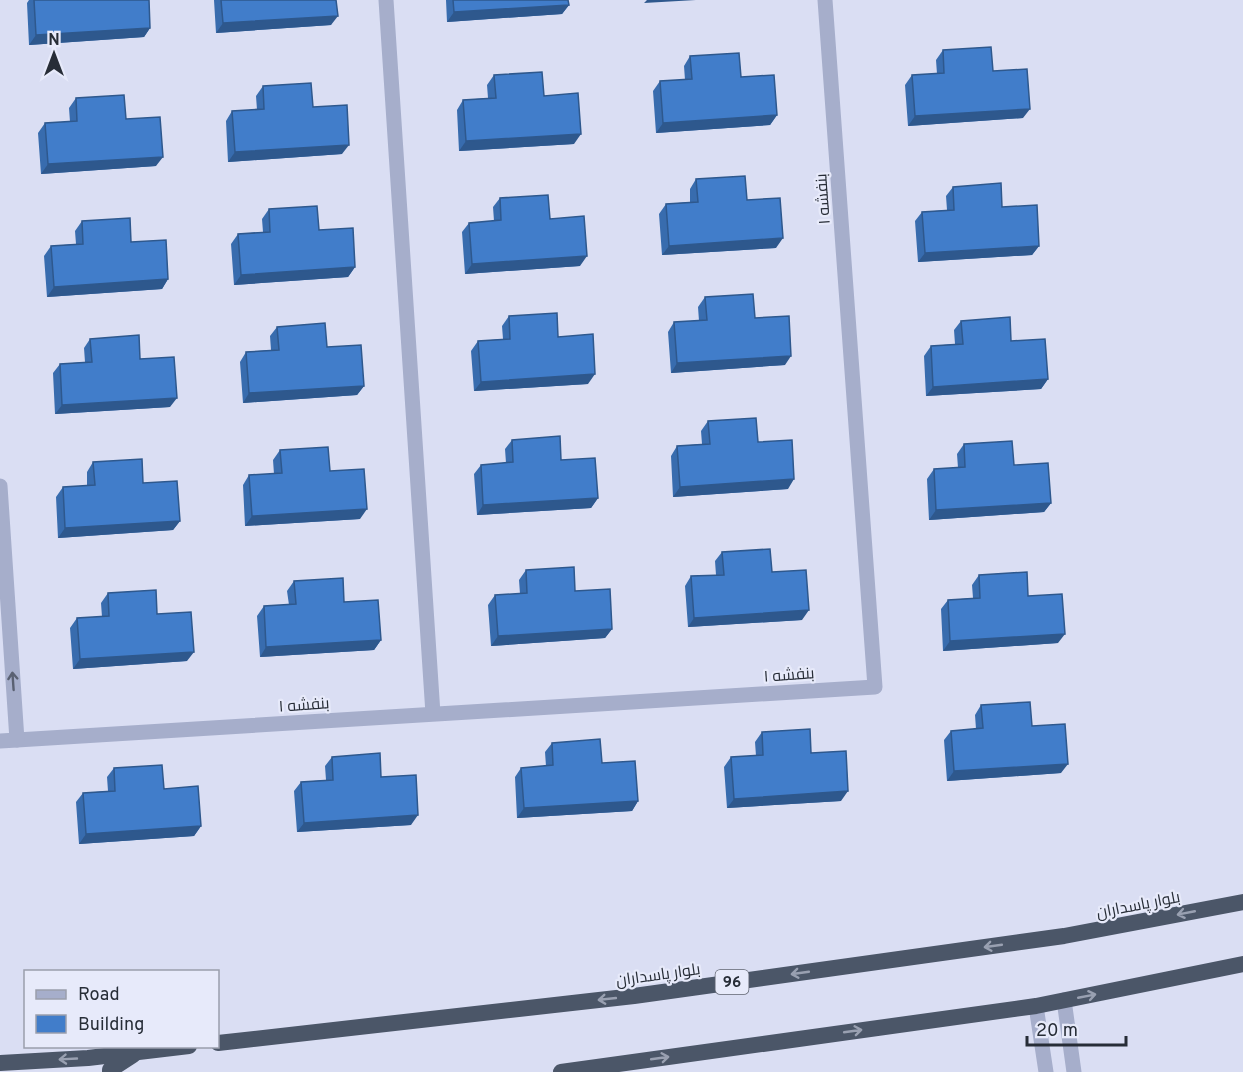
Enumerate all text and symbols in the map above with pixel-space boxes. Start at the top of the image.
north arrow [24,24,84,84]
text: N [48,31,60,51]
street label: بنفشه ۱ [812,173,836,225]
street label: بنفشه ۱ [763,664,815,688]
one-way arrow [8,672,19,692]
street label: بنفشه ۱ [278,694,330,718]
street label: بلوار پاسداران [1095,888,1182,924]
one-way arrow [1176,908,1196,919]
one-way arrow [984,941,1004,952]
street label: بلوار پاسداران [615,960,702,992]
one-way arrow [791,967,811,978]
legend [24,970,219,1048]
road number: 96 [716,970,748,994]
text: Road [78,984,120,1007]
one-way arrow [1078,989,1097,1001]
one-way arrow [598,994,617,1005]
scale bar [1027,1009,1126,1047]
text: Building [78,1014,144,1037]
text: 20 m [1036,1020,1078,1043]
one-way arrow [843,1026,863,1037]
one-way arrow [59,1053,79,1064]
one-way arrow [650,1053,670,1064]

